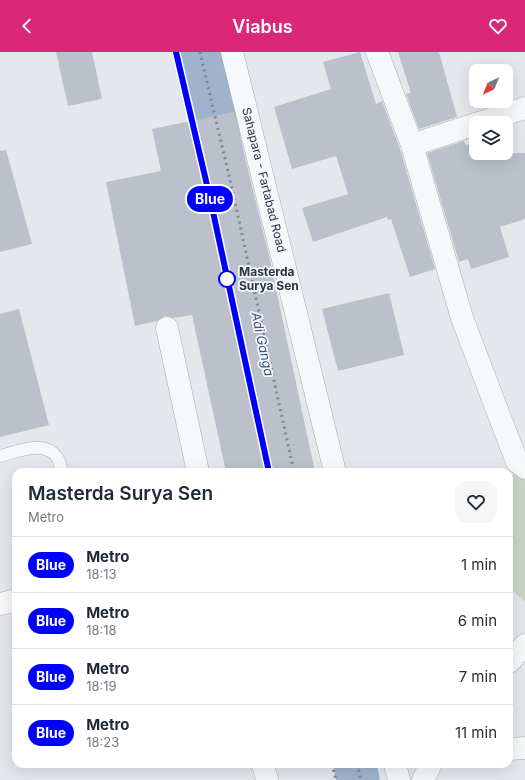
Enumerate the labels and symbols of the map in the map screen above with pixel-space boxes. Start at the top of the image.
north arrow [469,64,513,108]
street label: Sahapara - Fartabad Road [239,106,290,254]
line badge: Blue [182,186,238,212]
place label: Masterda Surya Sen [239,264,299,293]
marker: Masterda Surya Sen [218,270,236,288]
water label: Adi Ganga [248,310,278,377]

